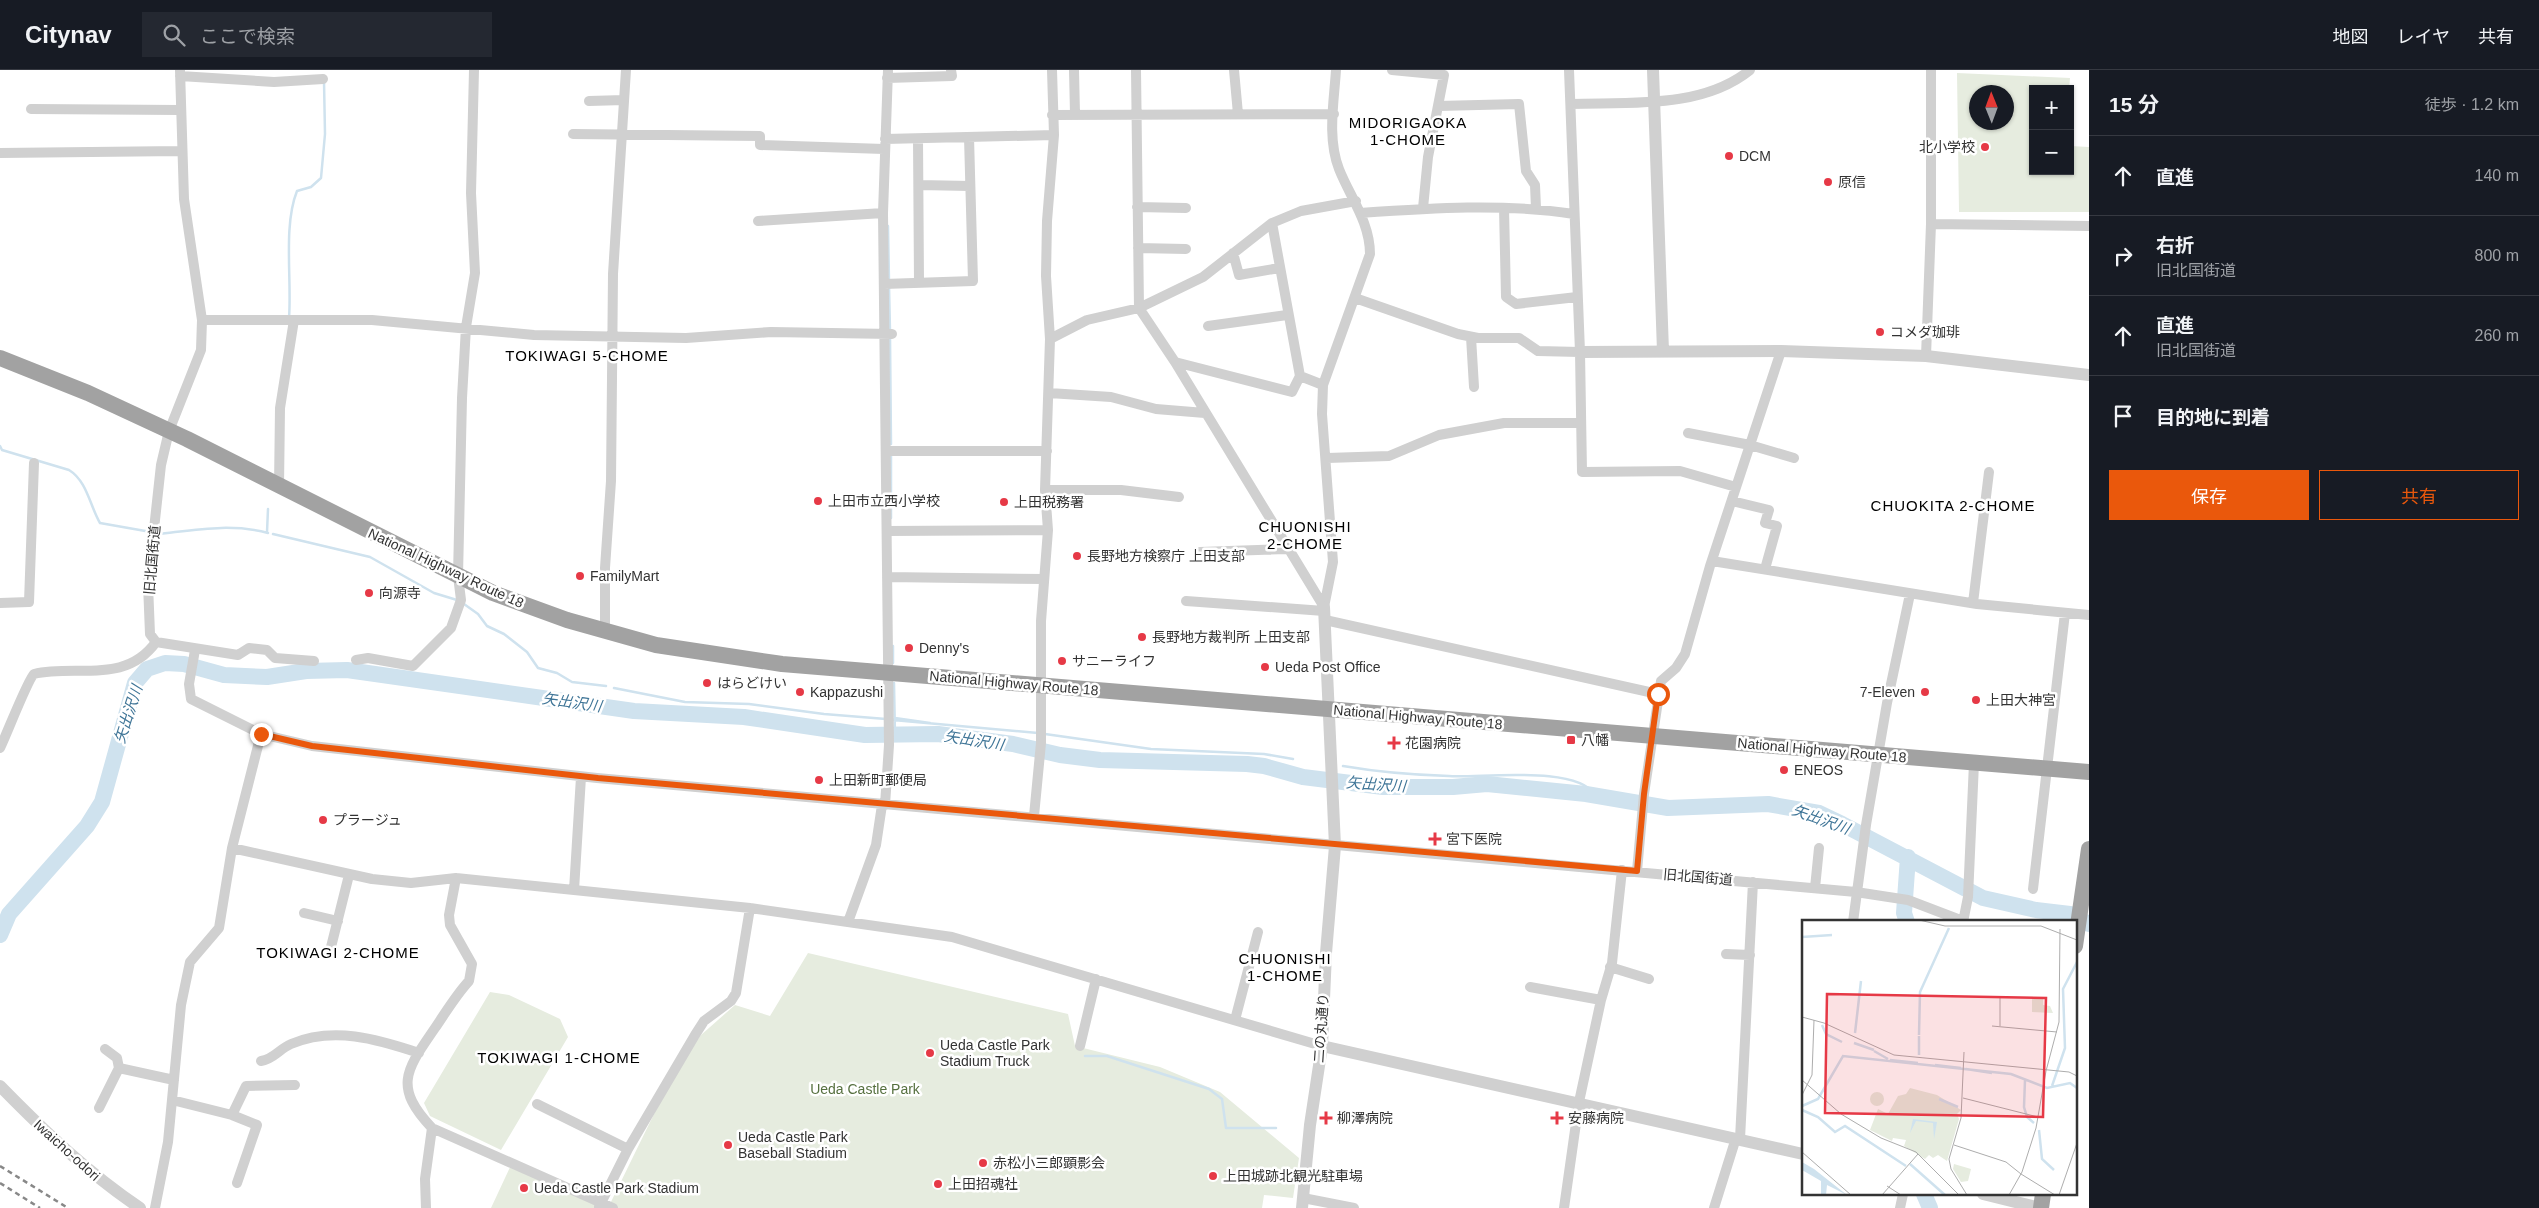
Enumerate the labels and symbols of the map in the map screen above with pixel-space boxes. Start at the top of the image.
north arrow [1969,85,2014,130]
district label: MIDORIGAOKA 1-CHOME [1349,114,1467,148]
place label: 北小学校 [1919,139,1975,155]
marker: 北小学校 [1979,141,1991,153]
place label: DCM [1739,148,1771,164]
marker: DCM [1723,150,1735,162]
place label: 原信 [1838,174,1866,190]
marker: 原信 [1822,176,1834,188]
place label: コメダ珈琲 [1890,324,1960,340]
marker: コメダ珈琲 [1874,326,1886,338]
district label: TOKIWAGI 5-CHOME [505,347,669,364]
place label: 上田市立西小学校 [828,493,940,509]
place label: 上田税務署 [1014,494,1084,510]
marker: 上田市立西小学校 [812,495,824,507]
marker: 上田税務署 [998,496,1010,508]
district label: CHUOKITA 2-CHOME [1871,497,2035,514]
district label: CHUONISHI 2-CHOME [1258,518,1352,552]
street label: 旧北国街道 [141,524,163,596]
street label: National Highway Route 18 [366,525,526,611]
place label: 長野地方検察庁 上田支部 [1087,548,1245,564]
marker: 長野地方検察庁 上田支部 [1071,550,1083,562]
place label: FamilyMart [590,568,659,584]
marker: FamilyMart [574,570,586,582]
place label: 向源寺 [379,585,421,601]
marker: 向源寺 [363,587,375,599]
place label: 長野地方裁判所 上田支部 [1152,629,1310,645]
marker: 長野地方裁判所 上田支部 [1136,631,1148,643]
place label: Denny's [919,640,969,656]
marker: Denny's [903,642,915,654]
place label: サニーライフ [1072,653,1156,669]
marker: サニーライフ [1056,655,1068,667]
place label: Ueda Post Office [1275,659,1381,675]
marker: Ueda Post Office [1259,661,1271,673]
street label: National Highway Route 18 [929,668,1099,698]
place label: はらどけい [717,675,787,691]
marker: はらどけい [701,677,713,689]
water label: 矢出沢川 [111,681,146,745]
route start [1647,683,1670,706]
place label: Kappazushi [810,684,883,700]
place label: 7-Eleven [1860,684,1915,700]
marker: Kappazushi [794,686,806,698]
marker: 7-Eleven [1919,686,1931,698]
water label: 矢出沢川 [541,689,605,715]
place label: 上田大神宮 [1986,692,2056,708]
marker: 上田大神宮 [1970,694,1982,706]
street label: National Highway Route 18 [1333,702,1503,732]
route end [250,723,273,746]
water label: 矢出沢川 [943,727,1007,753]
place label: 八幡 [1581,732,1609,748]
marker: 八幡 [1565,734,1577,746]
place label: 花園病院 [1405,735,1461,751]
street label: National Highway Route 18 [1737,735,1907,765]
marker: 花園病院 [1387,736,1401,750]
place label: ENEOS [1794,762,1843,778]
marker: ENEOS [1778,764,1790,776]
place label: 上田新町郵便局 [829,772,927,788]
water label: 矢出沢川 [1345,773,1409,795]
marker: 上田新町郵便局 [813,774,825,786]
water label: 矢出沢川 [1790,801,1854,838]
place label: プラージュ [333,812,402,828]
marker: プラージュ [317,814,329,826]
place label: 宮下医院 [1446,831,1502,847]
marker: 宮下医院 [1428,832,1442,846]
street label: 旧北国街道 [1662,866,1734,888]
inset map [1802,920,2076,1196]
district label: TOKIWAGI 2-CHOME [256,944,420,961]
district label: CHUONISHI 1-CHOME [1238,950,1332,984]
street label: 二の丸通り [1311,993,1331,1063]
place label: Ueda Castle Park Stadium Truck [940,1037,1051,1069]
marker: Ueda Castle Park Stadium Truck [924,1047,936,1059]
district label: TOKIWAGI 1-CHOME [477,1049,641,1066]
park label: Ueda Castle Park [810,1081,921,1097]
place label: 柳澤病院 [1337,1110,1393,1126]
place label: 安藤病院 [1568,1110,1624,1126]
marker: 柳澤病院 [1319,1111,1333,1125]
marker: 安藤病院 [1550,1111,1564,1125]
street label: Iwaicho-odori [31,1116,103,1184]
place label: Ueda Castle Park Baseball Stadium [738,1129,849,1161]
marker: Ueda Castle Park Baseball Stadium [722,1139,734,1151]
place label: 赤松小三郎顕影会 [993,1155,1105,1171]
marker: 赤松小三郎顕影会 [977,1157,989,1169]
place label: 上田城跡北観光駐車場 [1223,1168,1363,1184]
marker: 上田城跡北観光駐車場 [1207,1170,1219,1182]
place label: 上田招魂社 [948,1176,1018,1192]
marker: 上田招魂社 [932,1178,944,1190]
place label: Ueda Castle Park Stadium [534,1180,699,1196]
marker: Ueda Castle Park Stadium [518,1182,530,1194]

